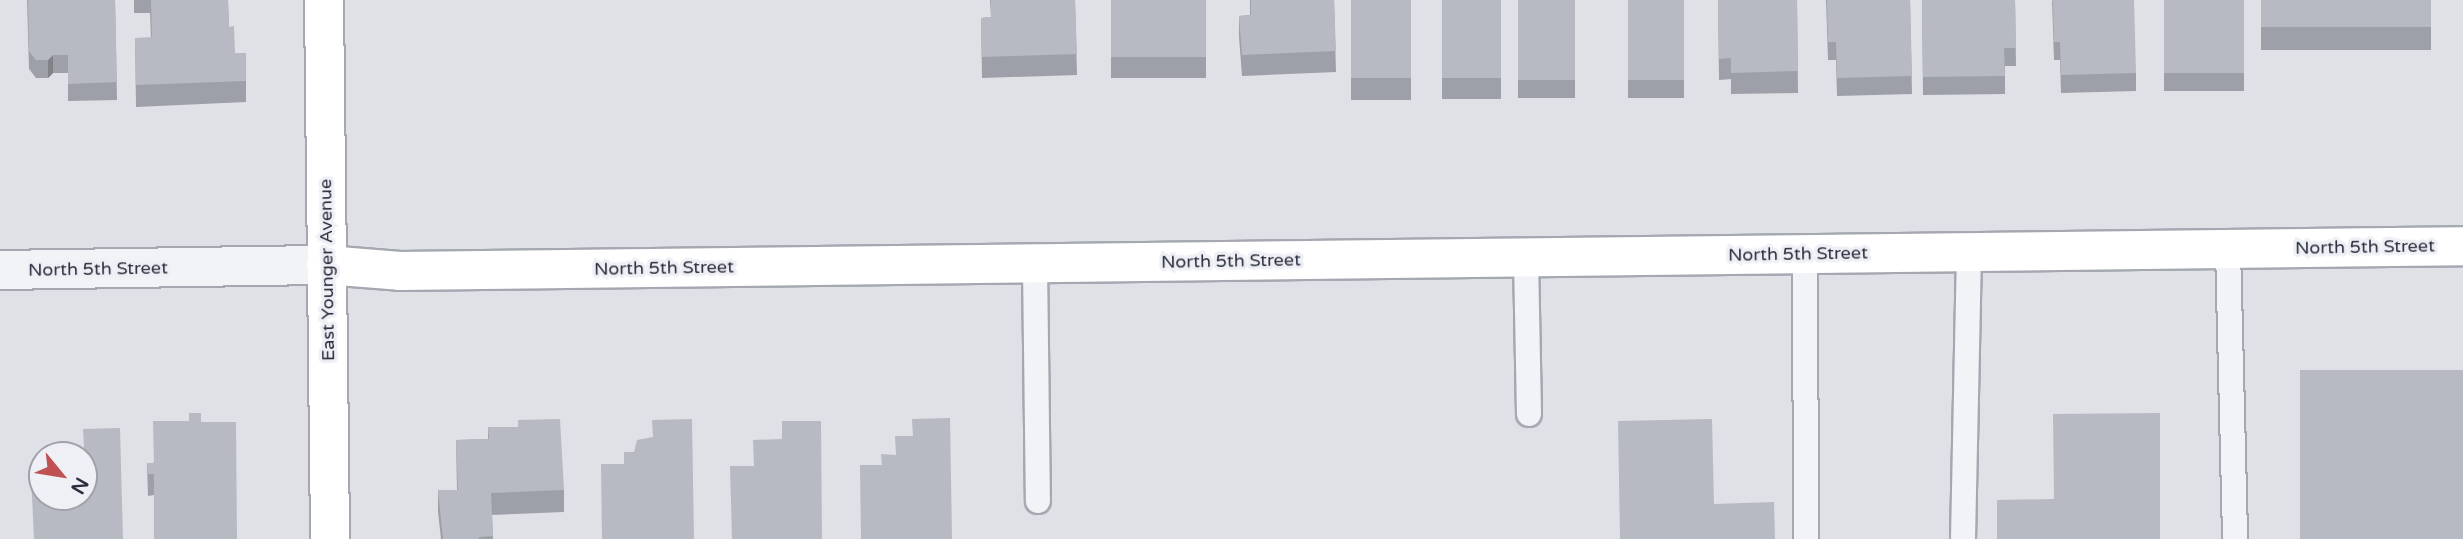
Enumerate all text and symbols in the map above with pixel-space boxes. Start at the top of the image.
street label: East Younger Avenue [315,179,339,361]
street label: North 5th Street [2295,235,2435,259]
street label: North 5th Street [1728,242,1868,266]
street label: North 5th Street [1161,249,1301,273]
street label: North 5th Street [594,256,734,280]
street label: North 5th Street [28,257,168,281]
north arrow [28,441,98,511]
text: N [66,473,93,498]

